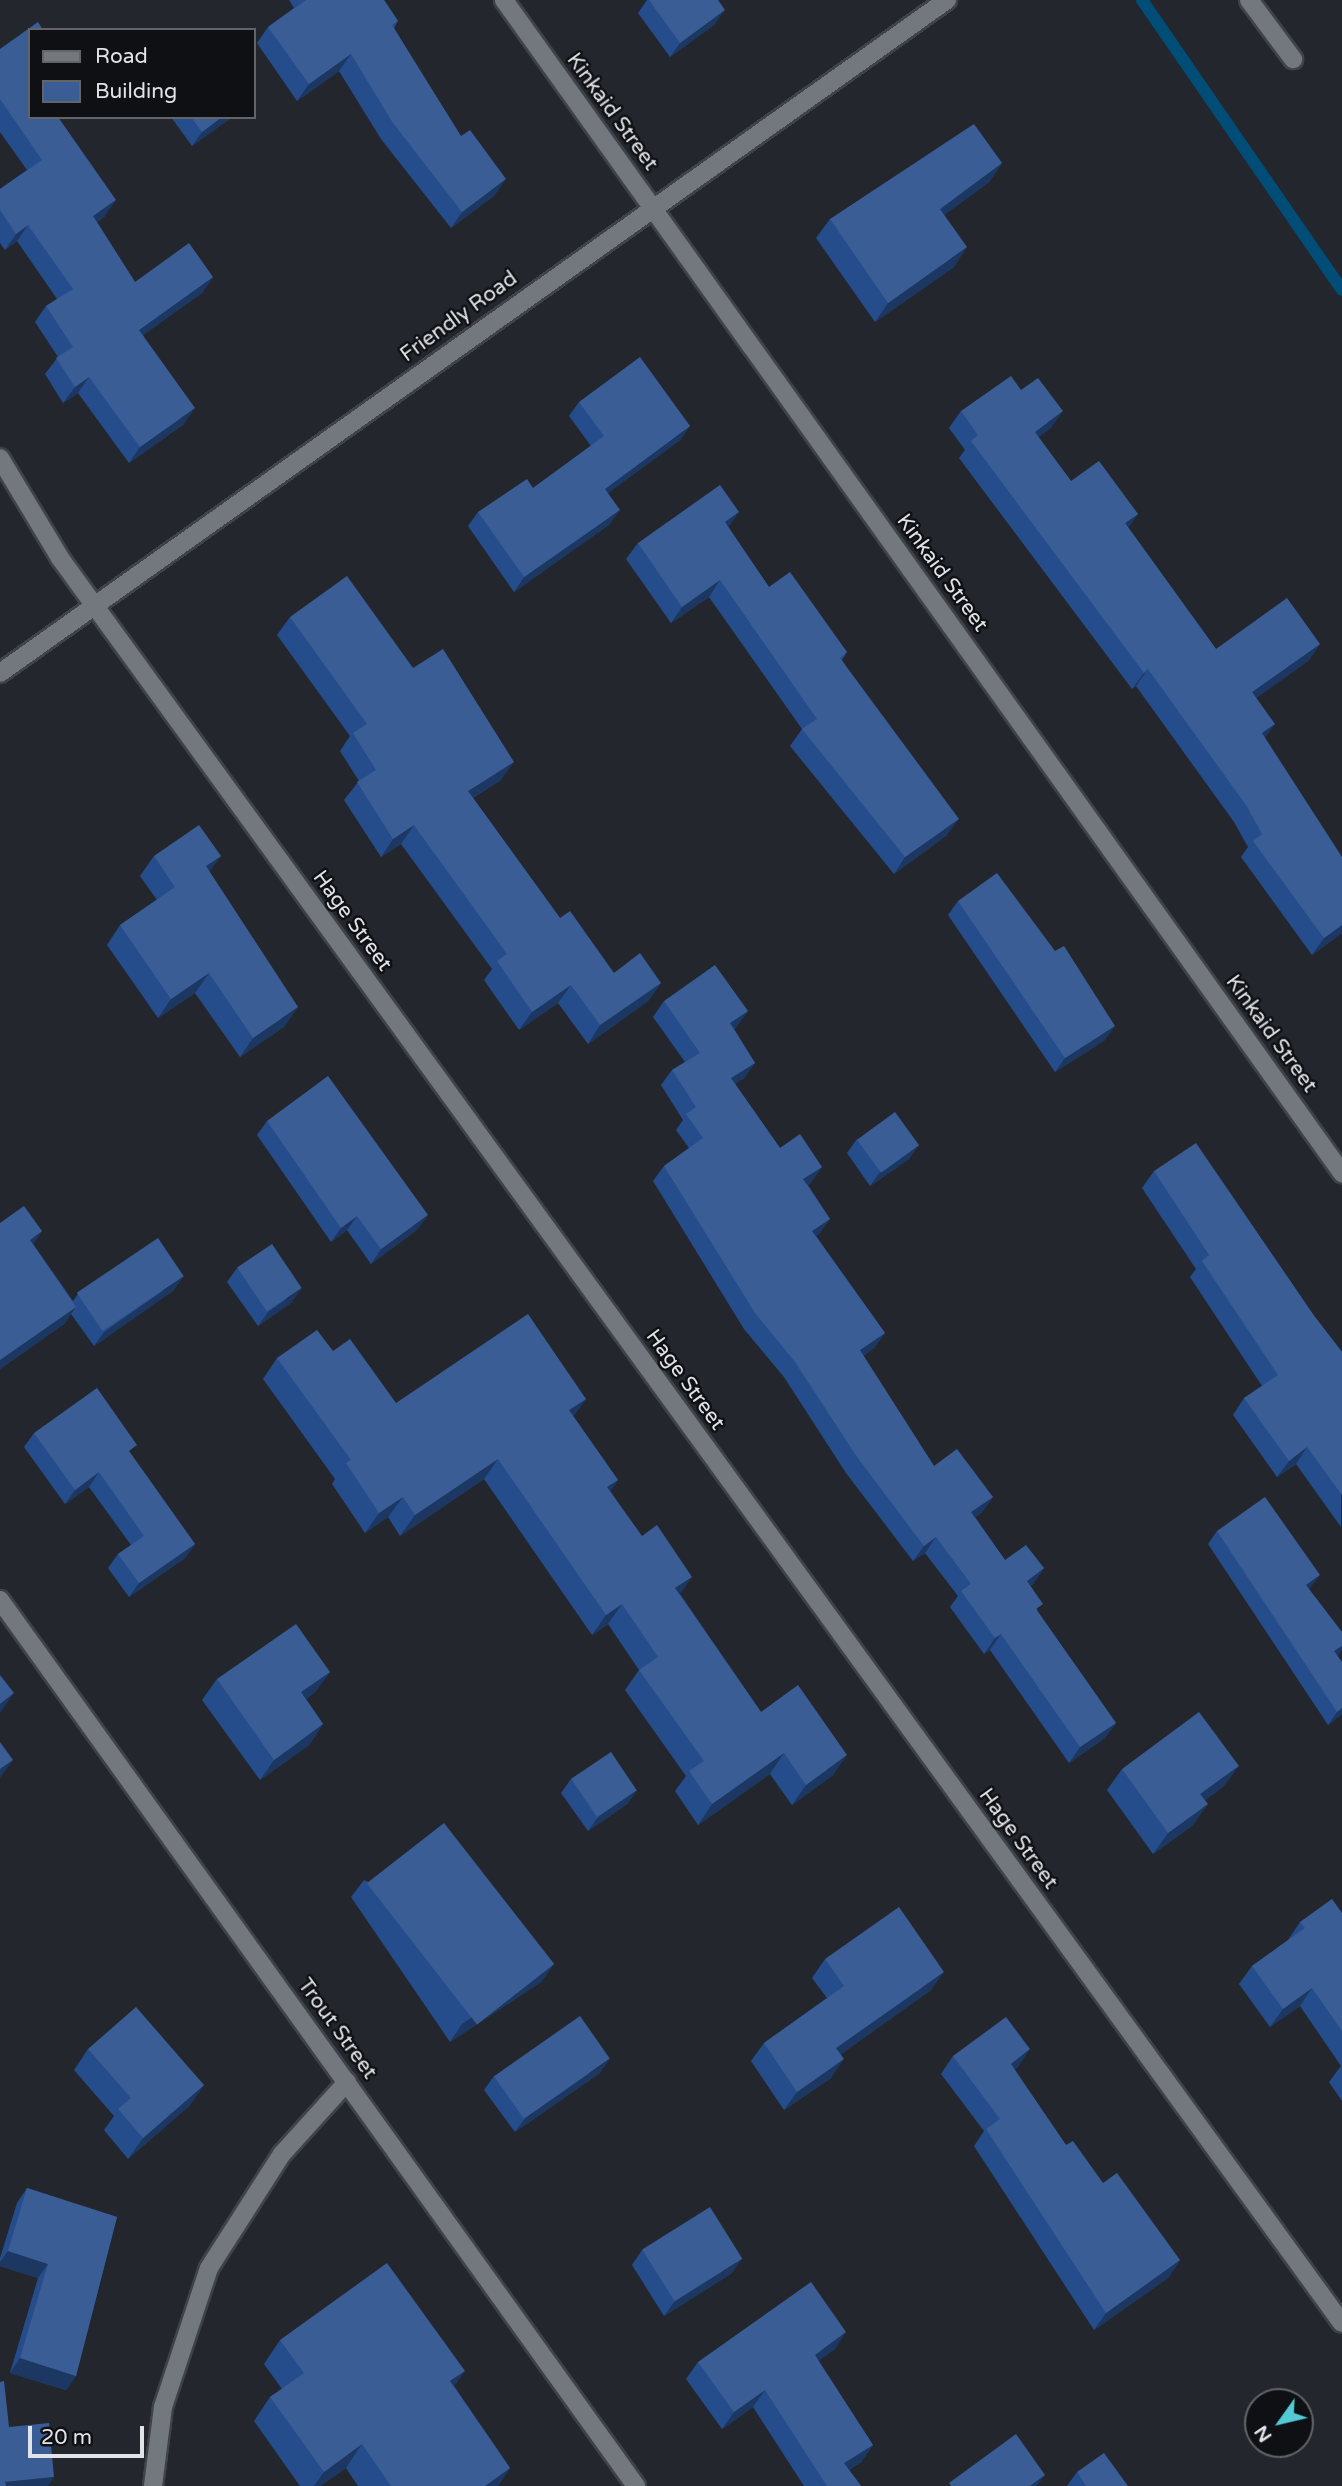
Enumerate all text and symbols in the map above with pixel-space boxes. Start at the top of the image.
legend [28,28,256,119]
text: Road [95,44,148,69]
street label: Kinkaid Street [561,48,663,176]
text: Building [95,79,177,104]
street label: Friendly Road [396,266,522,368]
street label: Kinkaid Street [891,509,993,637]
street label: Hage Street [307,866,397,976]
street label: Kinkaid Street [1220,970,1322,1098]
street label: Hage Street [640,1325,730,1435]
street label: Hage Street [973,1784,1063,1894]
street label: Trout Street [292,1974,382,2084]
north arrow [1244,2388,1314,2458]
scale bar [32,2412,147,2456]
text: N [1250,2421,1277,2446]
text: 20 m [41,2425,92,2450]

